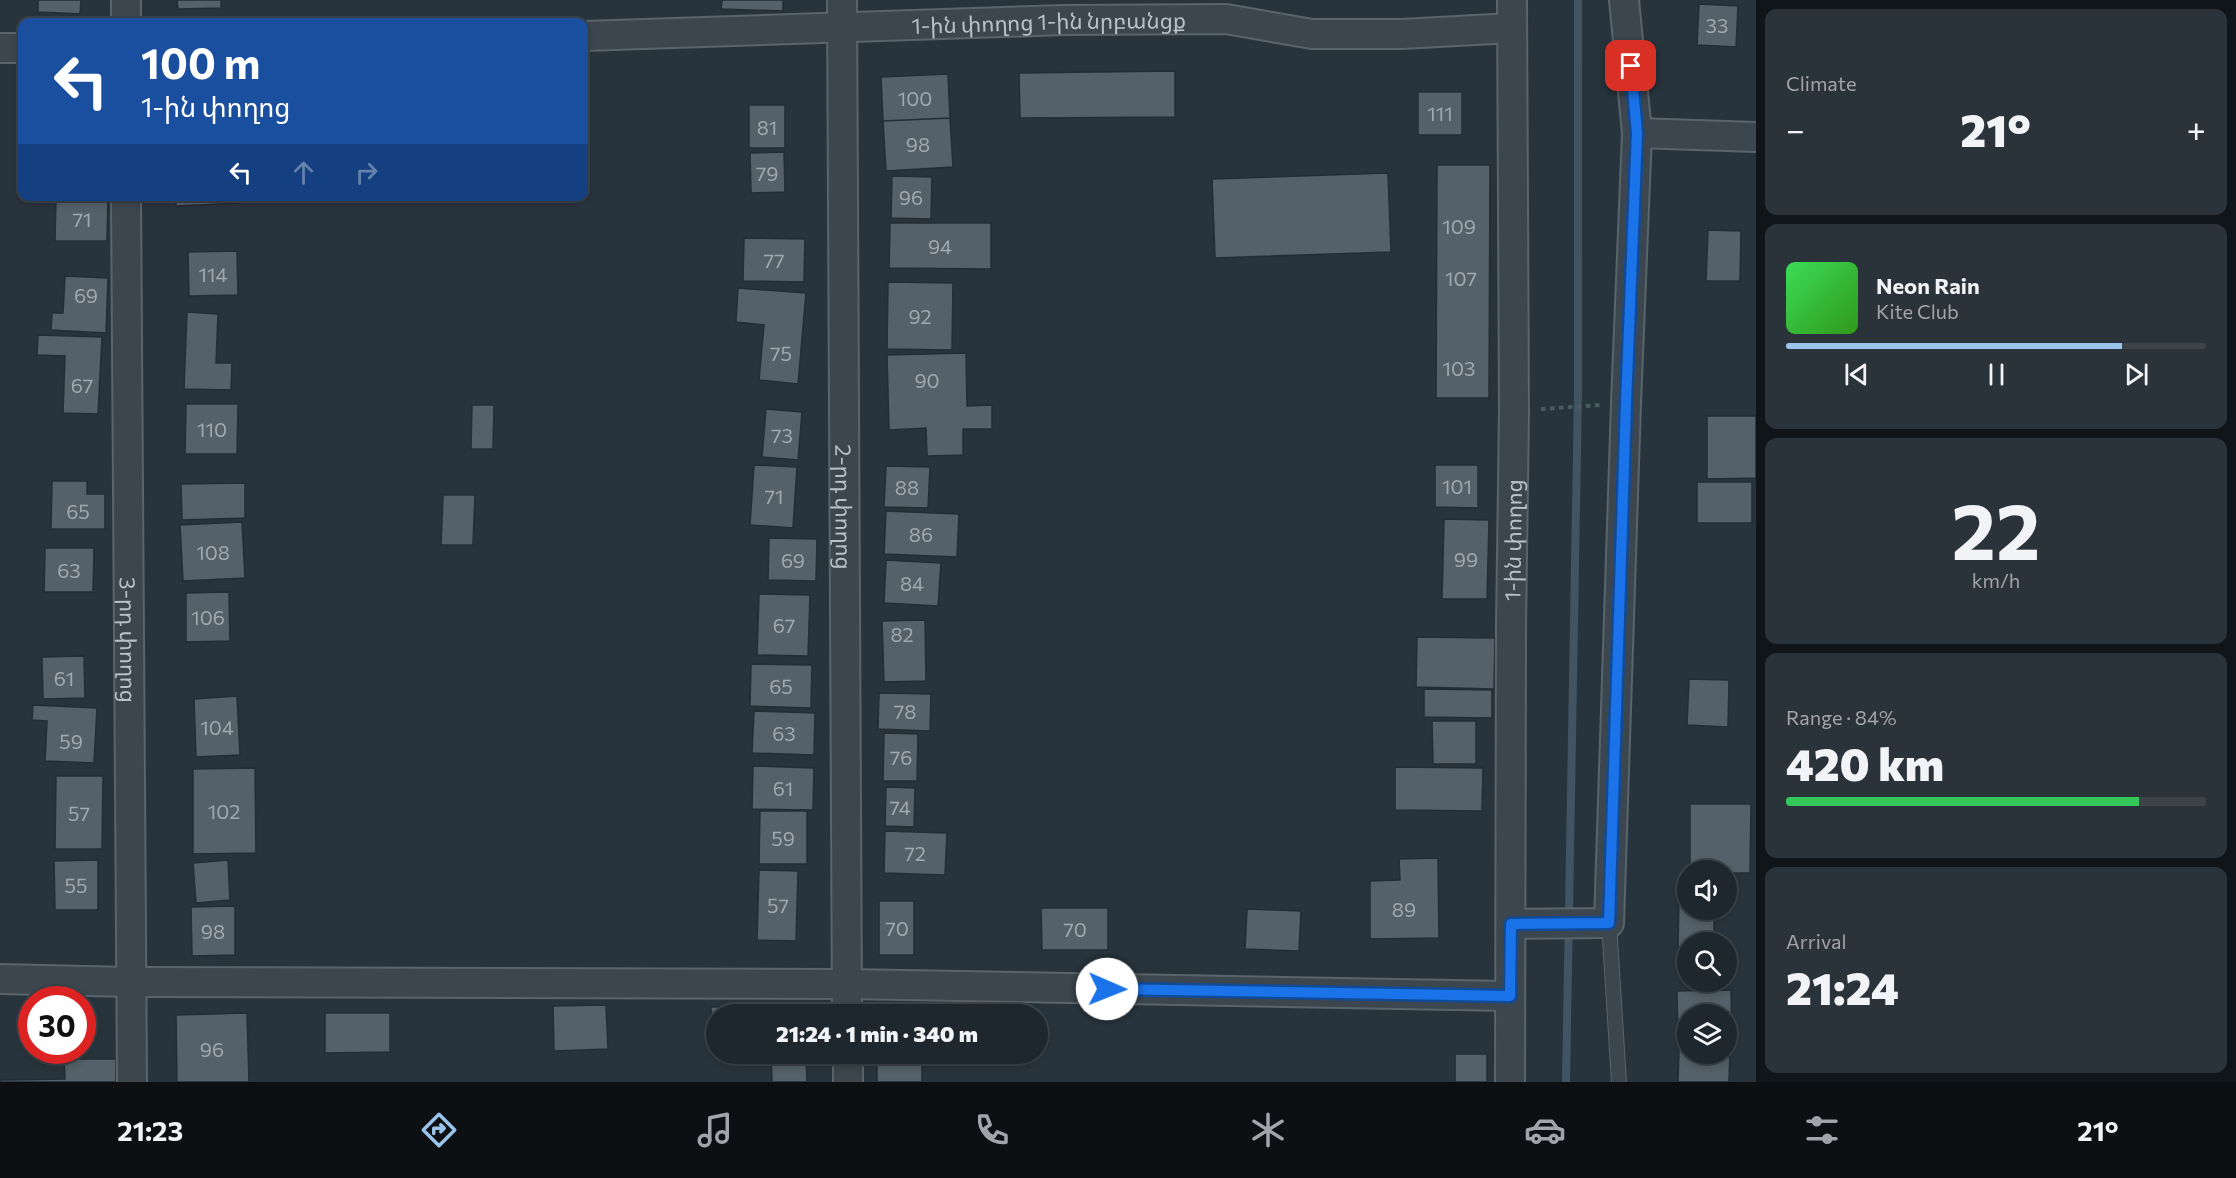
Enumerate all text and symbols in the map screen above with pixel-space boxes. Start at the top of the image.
street label: 1-ին փողոց 1-ին նրբանցք [911,6,1186,39]
house number: 33 [1706,13,1728,37]
text: 100 m [141,36,261,88]
pin [1605,40,1656,91]
icon: left [42,42,120,120]
icon: arrive [1614,49,1647,82]
text: Climate [1786,71,1856,95]
house number: 100 [898,86,932,110]
text: 1-ին փողոց [141,90,290,123]
house number: 111 [1427,101,1453,125]
text: 21° [1960,101,2031,156]
text: − [1786,108,1805,149]
text: + [2187,108,2206,149]
house number: 81 [757,115,777,139]
house number: 98 [906,132,930,156]
icon: left [224,156,257,189]
icon: ahead [287,156,320,189]
icon: right [350,156,383,189]
house number: 79 [756,161,778,185]
house number: 96 [899,185,923,209]
house number: 71 [72,207,92,231]
house number: 109 [1442,214,1476,238]
house number: 94 [928,234,952,258]
house number: 77 [763,248,785,272]
house number: 114 [198,262,228,286]
house number: 107 [1445,266,1477,290]
text: Neon Rain [1876,272,1980,299]
house number: 69 [74,283,98,307]
text: Kite Club [1876,299,1959,323]
house number: 92 [908,304,932,328]
house number: 75 [770,341,792,365]
house number: 103 [1443,356,1475,380]
icon: previous [1840,358,1873,391]
icon: pause [1980,358,2013,391]
icon: next [2120,358,2153,391]
house number: 90 [914,368,940,392]
house number: 67 [71,373,93,397]
house number: 110 [197,417,227,441]
house number: 73 [771,423,793,447]
street label: 2-րդ փողոց [831,444,858,570]
house number: 101 [1442,474,1472,498]
house number: 88 [895,475,919,499]
street label: 1-ին փողոց [1498,479,1527,601]
text: 22 [1952,481,2040,576]
house number: 71 [764,484,784,508]
house number: 65 [66,499,90,523]
house number: 86 [909,522,933,546]
house number: 108 [196,540,230,564]
house number: 99 [1454,547,1478,571]
house number: 69 [781,548,805,572]
house number: 63 [57,558,81,582]
text: km/h [1972,568,2020,592]
house number: 84 [900,571,924,595]
street label: 3-րդ փողոց [115,577,143,703]
house number: 106 [191,605,225,629]
house number: 67 [773,613,795,637]
house number: 82 [890,622,914,646]
house number: 61 [54,666,74,690]
house number: 65 [769,674,793,698]
house number: 78 [894,699,916,723]
text: Range · 84% [1786,705,1897,729]
house number: 104 [200,715,234,739]
house number: 63 [772,721,796,745]
house number: 59 [59,729,83,753]
text: 420 km [1786,735,1944,790]
house number: 76 [890,745,912,769]
house number: 61 [773,776,793,800]
house number: 74 [889,795,911,819]
house number: 102 [208,799,240,823]
house number: 57 [68,801,90,825]
house number: 59 [771,826,795,850]
house number: 72 [904,841,926,865]
map controls [1677,860,1737,1064]
button: sound [1677,860,1737,920]
house number: 55 [65,873,87,897]
house number: 57 [767,893,789,917]
house number: 89 [1392,897,1416,921]
house number: 70 [885,916,909,940]
house number: 70 [1063,917,1087,941]
house number: 98 [201,919,225,943]
text: Arrival [1786,929,1847,953]
button: search [1677,932,1737,992]
position arrow [1075,957,1139,1021]
text: 21:24 [1786,959,1899,1014]
speed limit sign: 30 [18,986,96,1064]
button: layers [1677,1004,1737,1064]
text: 21:24 · 1 min · 340 m [776,1020,978,1047]
house number: 96 [200,1037,224,1061]
icon: directions [418,1109,460,1151]
icon: music [694,1109,736,1151]
icon: phone [971,1109,1013,1151]
icon: climate [1247,1109,1289,1151]
icon: car [1524,1109,1566,1151]
icon: filters [1801,1109,1843,1151]
text: 21:23 [117,1114,183,1147]
text: 21° [2077,1114,2119,1147]

